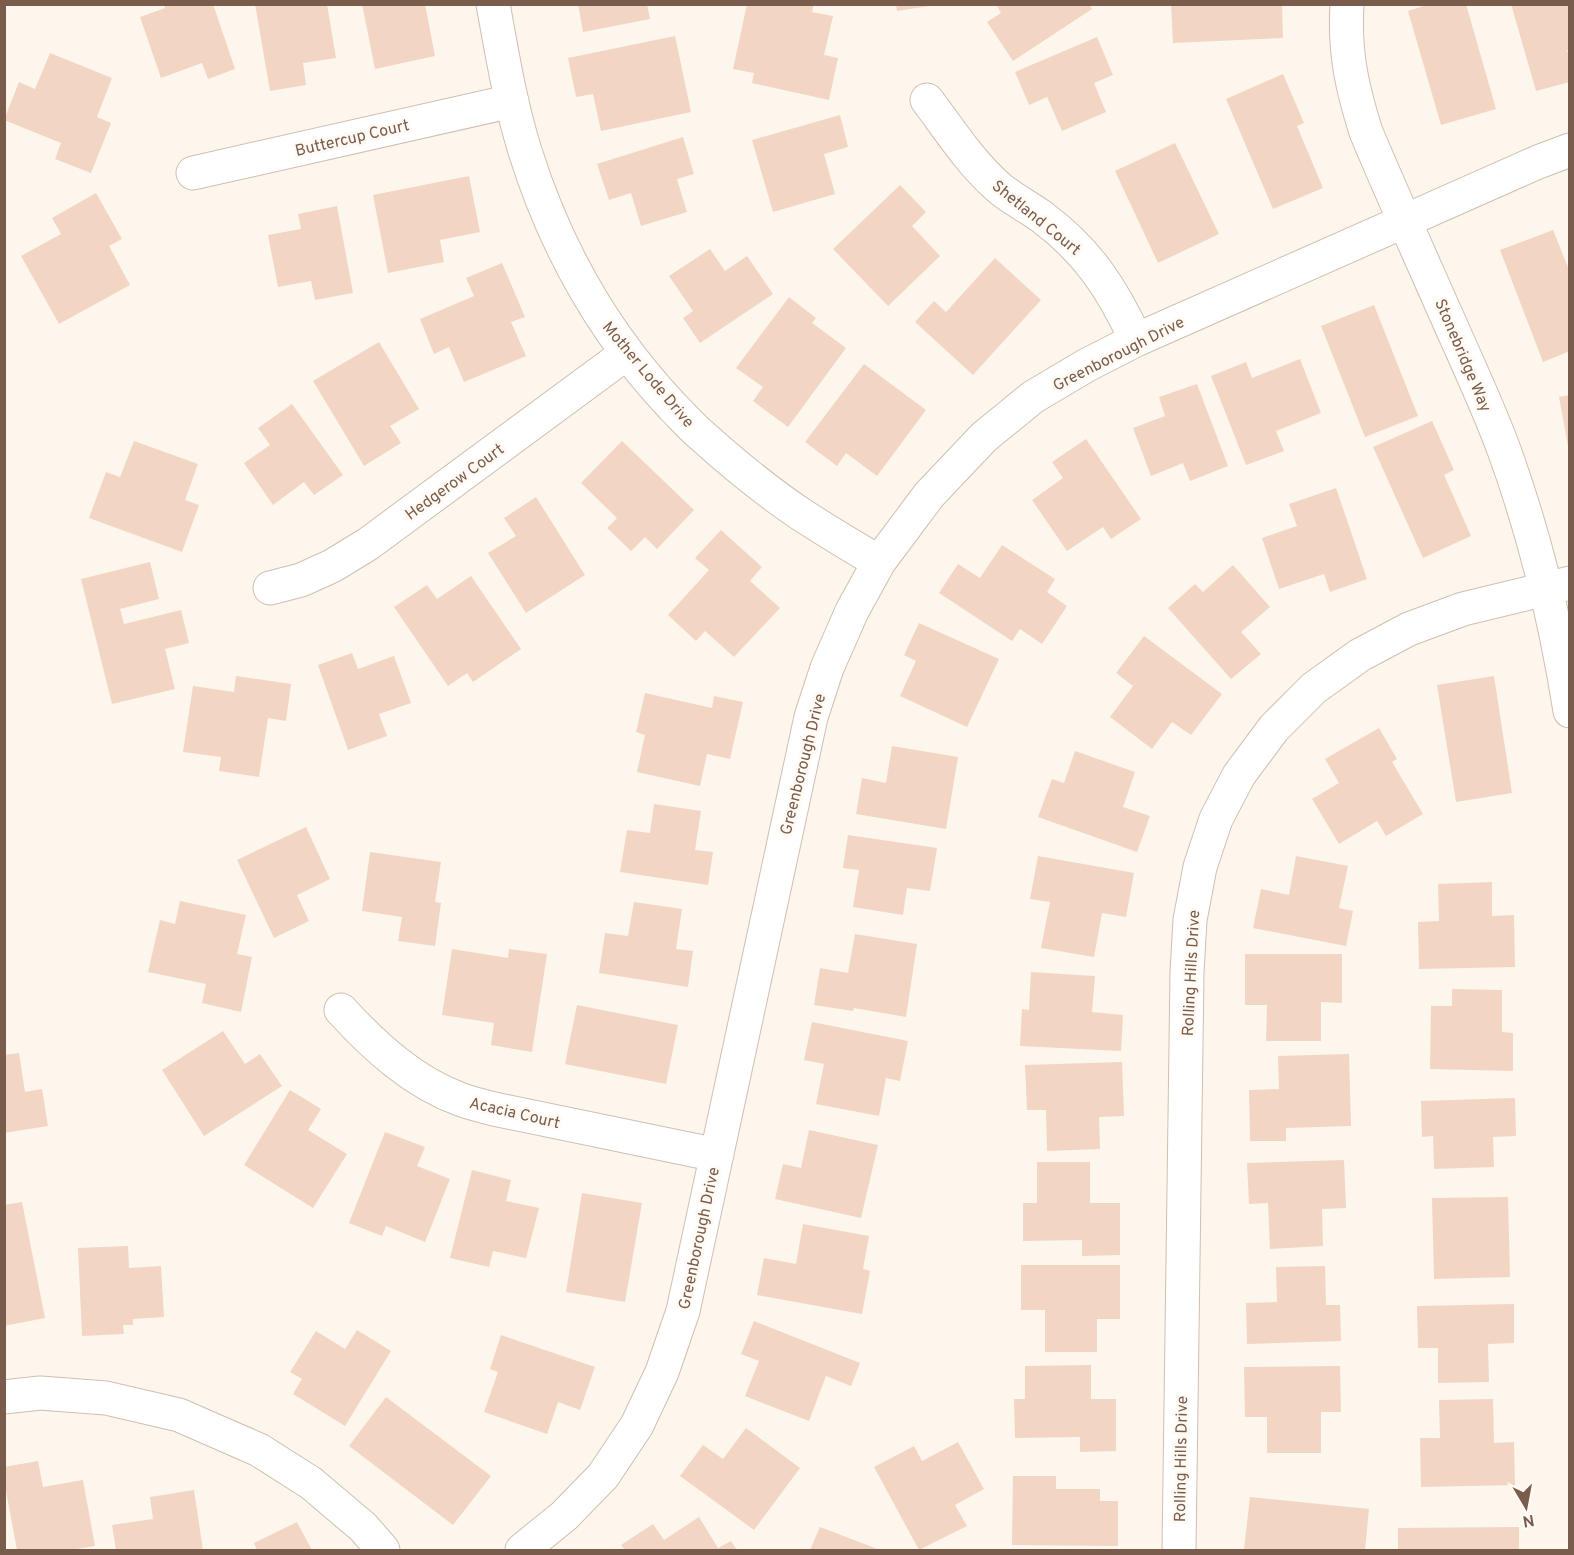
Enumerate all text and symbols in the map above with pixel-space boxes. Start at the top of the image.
street label: Buttercup Court [293,116,411,162]
street label: Shetland Court [987,177,1084,261]
street label: Stonebridge Way [1429,296,1495,415]
street label: Greenborough Drive [1050,313,1188,397]
street label: Mother Lode Drive [597,318,698,433]
street label: Hedgerow Court [402,440,509,525]
street label: Greenborough Drive [777,692,831,837]
street label: Rolling Hills Drive [1179,909,1205,1037]
street label: Acacia Court [467,1094,562,1134]
street label: Greenborough Drive [675,1165,725,1311]
street label: Rolling Hills Drive [1171,1396,1193,1522]
north arrow [1496,1477,1556,1537]
text: N [1521,1509,1536,1531]

